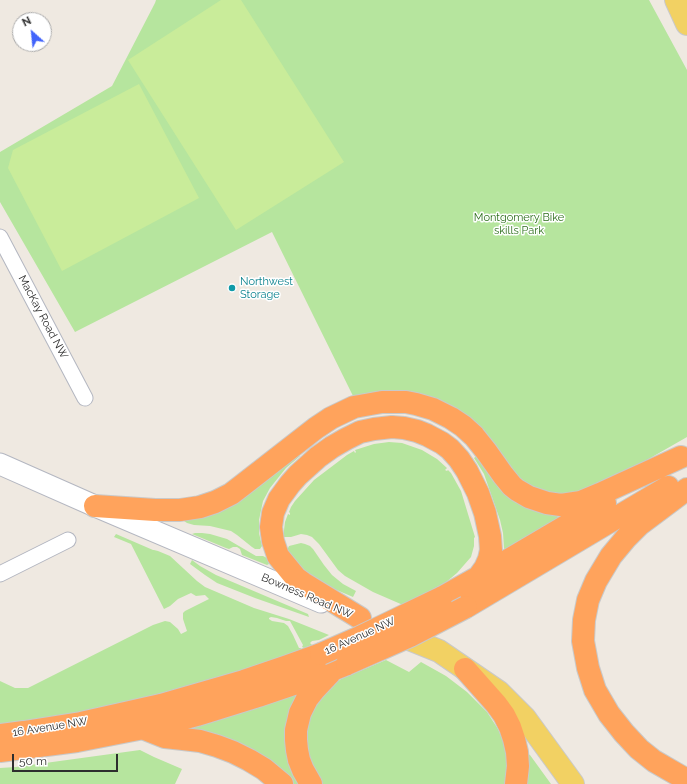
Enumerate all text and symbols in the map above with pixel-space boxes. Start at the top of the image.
north arrow [12,12,52,52]
text: N [20,14,33,29]
park label: Montgomery Bike skills Park [474,211,564,237]
street label: MacKay Road NW [15,273,71,361]
place label: Northwest Storage [240,275,293,301]
marker: Northwest Storage [227,283,237,293]
street label: Bowness Road NW [259,571,355,621]
street label: 16 Avenue NW [323,615,397,657]
street label: 16 Avenue NW [12,715,88,739]
scale bar [14,746,120,772]
text: 50 m [19,754,47,768]

